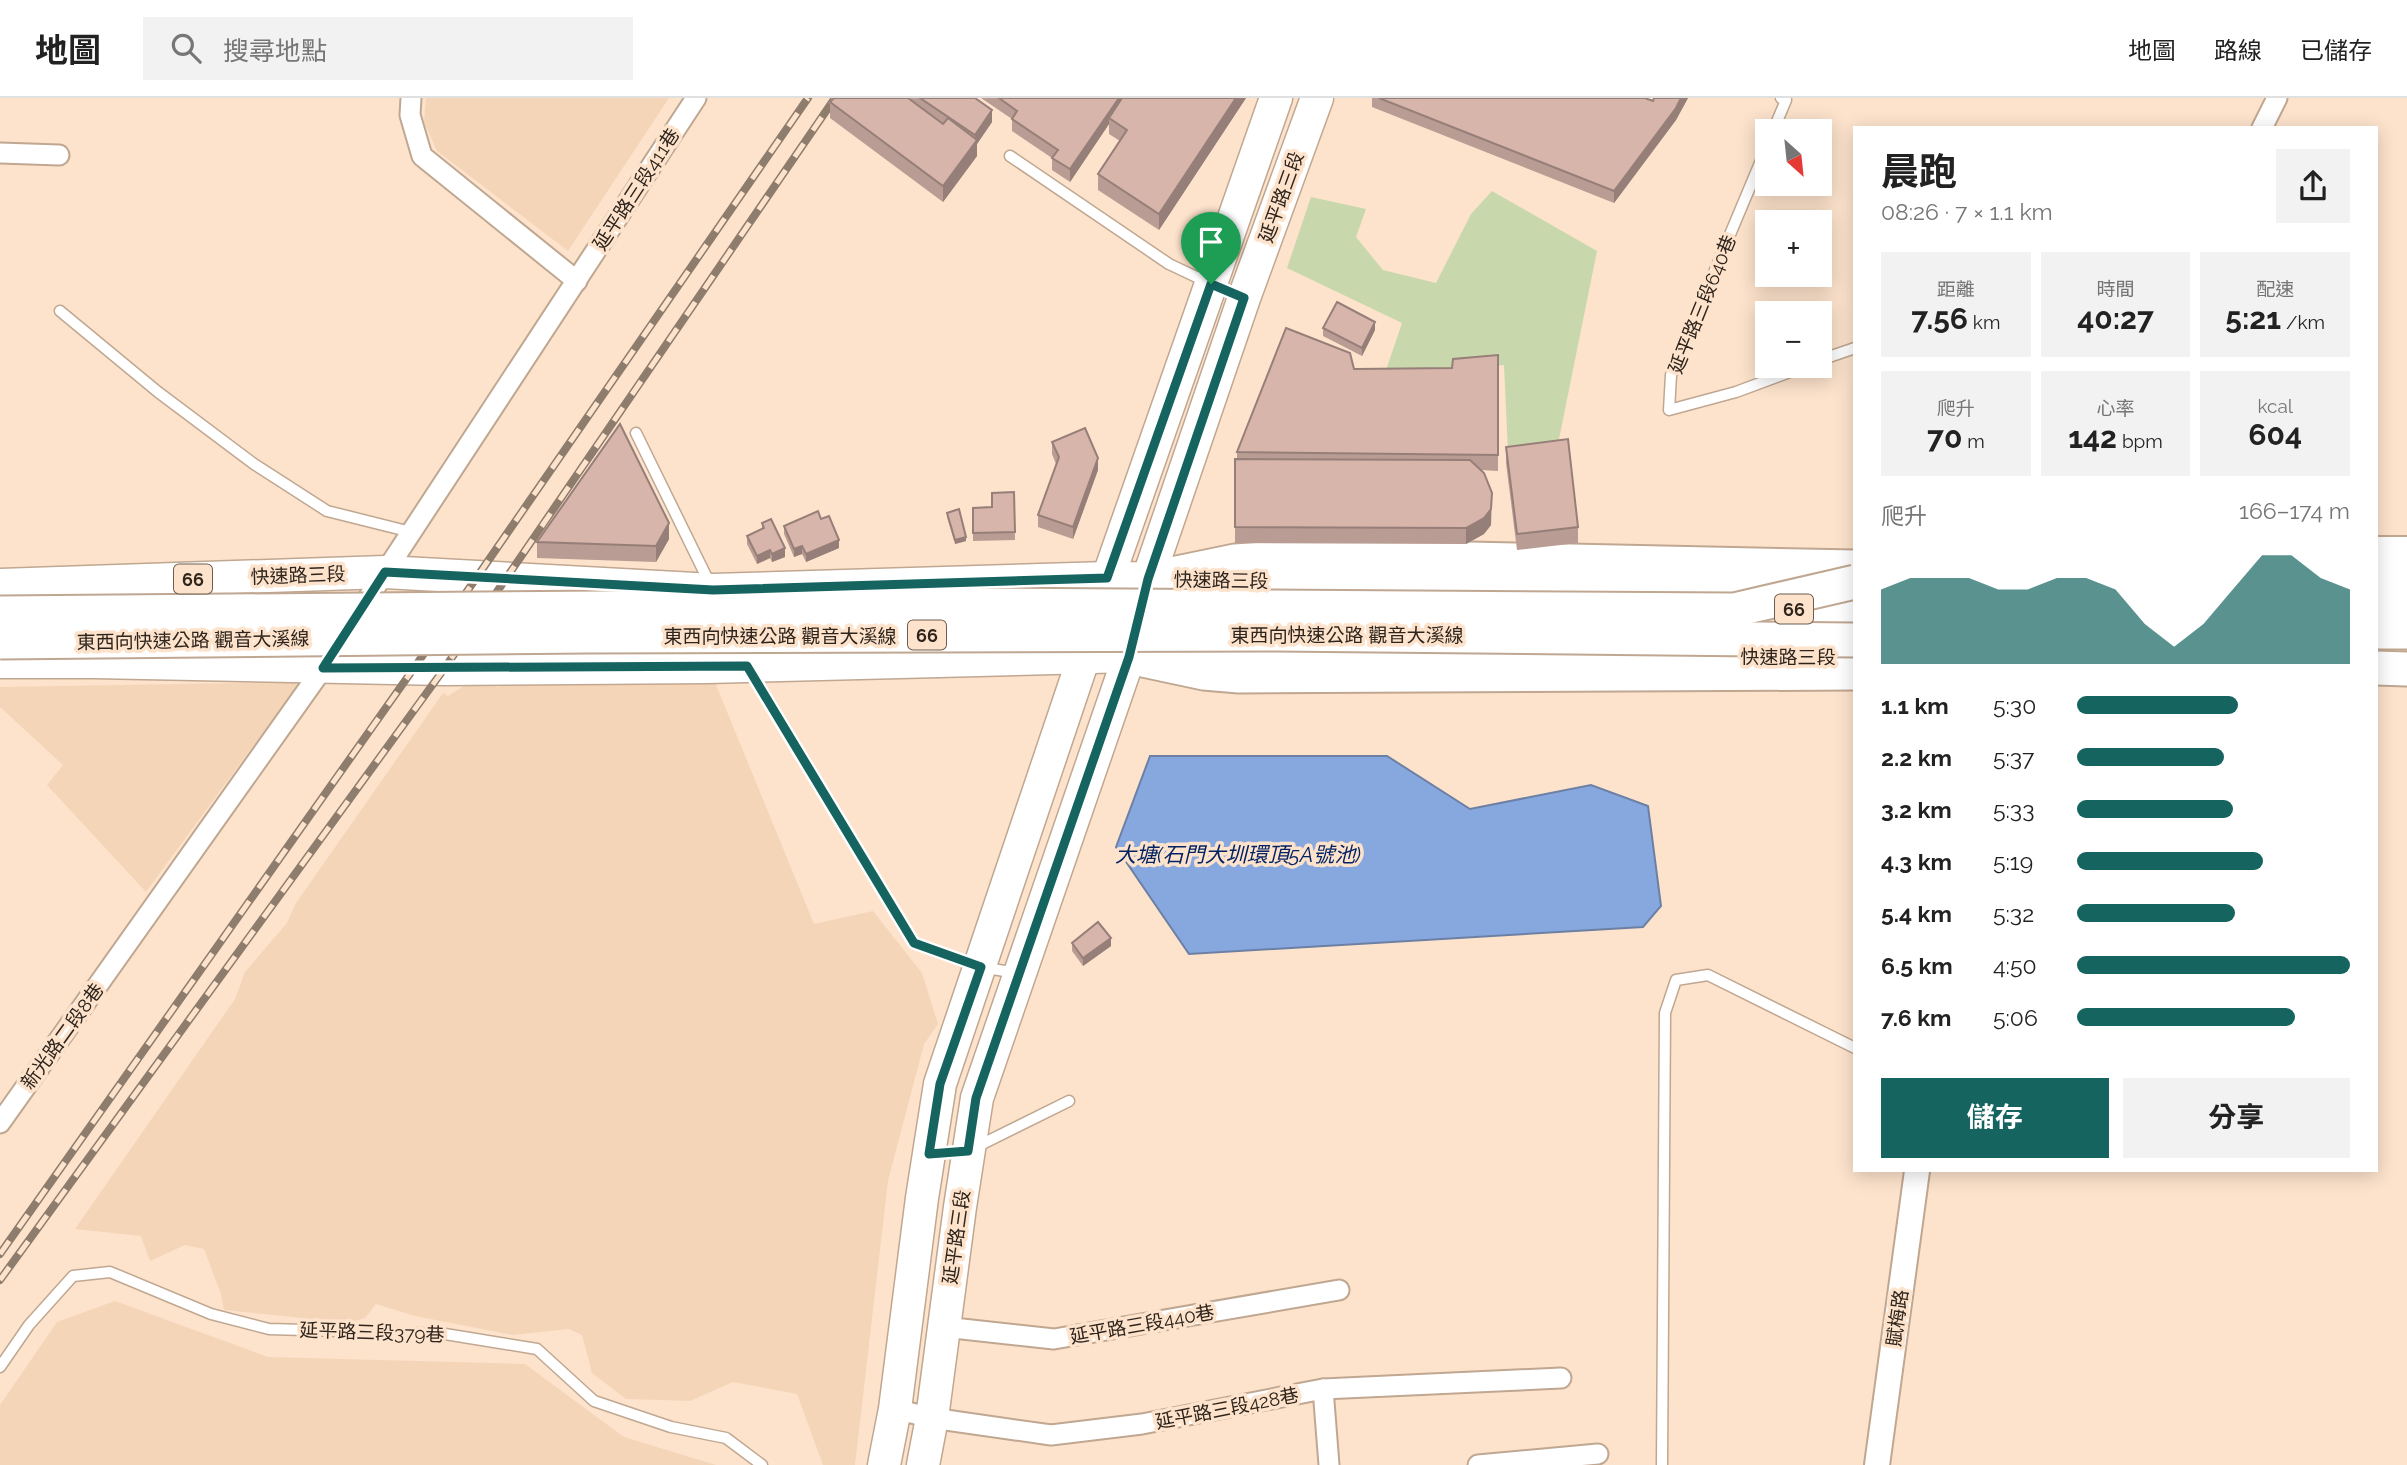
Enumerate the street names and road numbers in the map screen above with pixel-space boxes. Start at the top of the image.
street label: 延平路三段411巷 [588,124,684,254]
street label: 延平路三段 [1254,149,1308,245]
street label: 延平路三段640巷 [1664,232,1740,376]
street label: 快速路三段 [250,562,346,588]
road number: 66 [174,564,212,593]
street label: 快速路三段 [1173,568,1269,592]
road number: 66 [1775,594,1813,624]
road number: 66 [908,620,946,650]
street label: 東西向快速公路 觀音大溪線 [1231,624,1463,646]
street label: 東西向快速公路 觀音大溪線 [664,625,896,647]
street label: 東西向快速公路 觀音大溪線 [76,627,310,653]
street label: 快速路三段 [1740,646,1836,668]
street label: 新光路二段8巷 [16,979,108,1093]
street label: 延平路三段 [938,1188,974,1286]
street label: 賦梅路 [1882,1288,1912,1348]
street label: 延平路三段440巷 [1068,1300,1216,1348]
street label: 延平路三段379巷 [299,1318,445,1346]
street label: 延平路三段428巷 [1153,1383,1301,1433]

